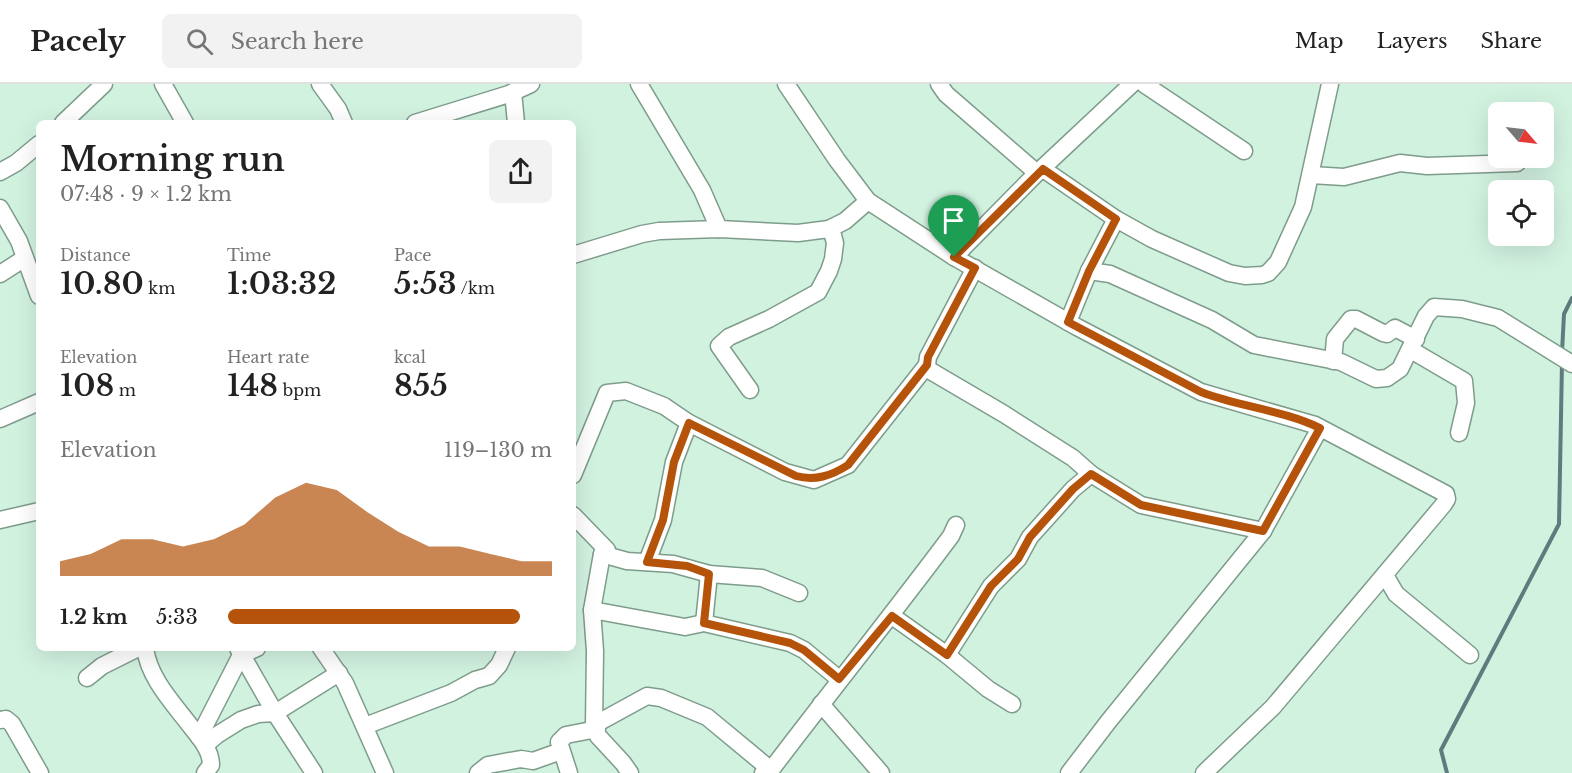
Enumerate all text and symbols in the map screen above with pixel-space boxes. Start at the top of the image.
search box [162,14,582,68]
text: Pacely [30,24,126,59]
icon: search [183,25,216,58]
text: Search here [231,28,364,55]
text: Map [1295,28,1344,54]
text: Layers [1377,28,1448,54]
text: Share [1481,28,1542,54]
north arrow [1488,102,1554,168]
map controls [1488,102,1554,246]
text: Morning run [60,139,285,180]
button: share [489,140,552,203]
button: locate [1488,180,1554,246]
text: 07:48 · 9 × 1.2 km [60,182,232,206]
pin [928,195,979,257]
icon: arrive [937,204,970,237]
text: Distance [60,245,131,265]
text: Time [227,245,271,265]
text: Pace [394,245,431,265]
text: 10.80 [60,265,144,302]
text: 1:03:32 [227,265,336,302]
text: 5:53 [394,265,457,302]
text: km [144,278,175,298]
text: /km [457,278,495,298]
text: Elevation [60,347,137,367]
text: Heart rate [227,347,309,367]
text: kcal [394,347,426,367]
text: 108 [60,367,114,404]
text: 148 [227,367,278,404]
text: 855 [394,367,448,404]
text: m [114,380,136,400]
text: bpm [278,380,321,400]
text: Elevation [60,438,157,462]
text: 119–130 m [444,438,552,462]
text: 1.2 km [60,605,128,629]
text: 5:33 [156,605,198,629]

